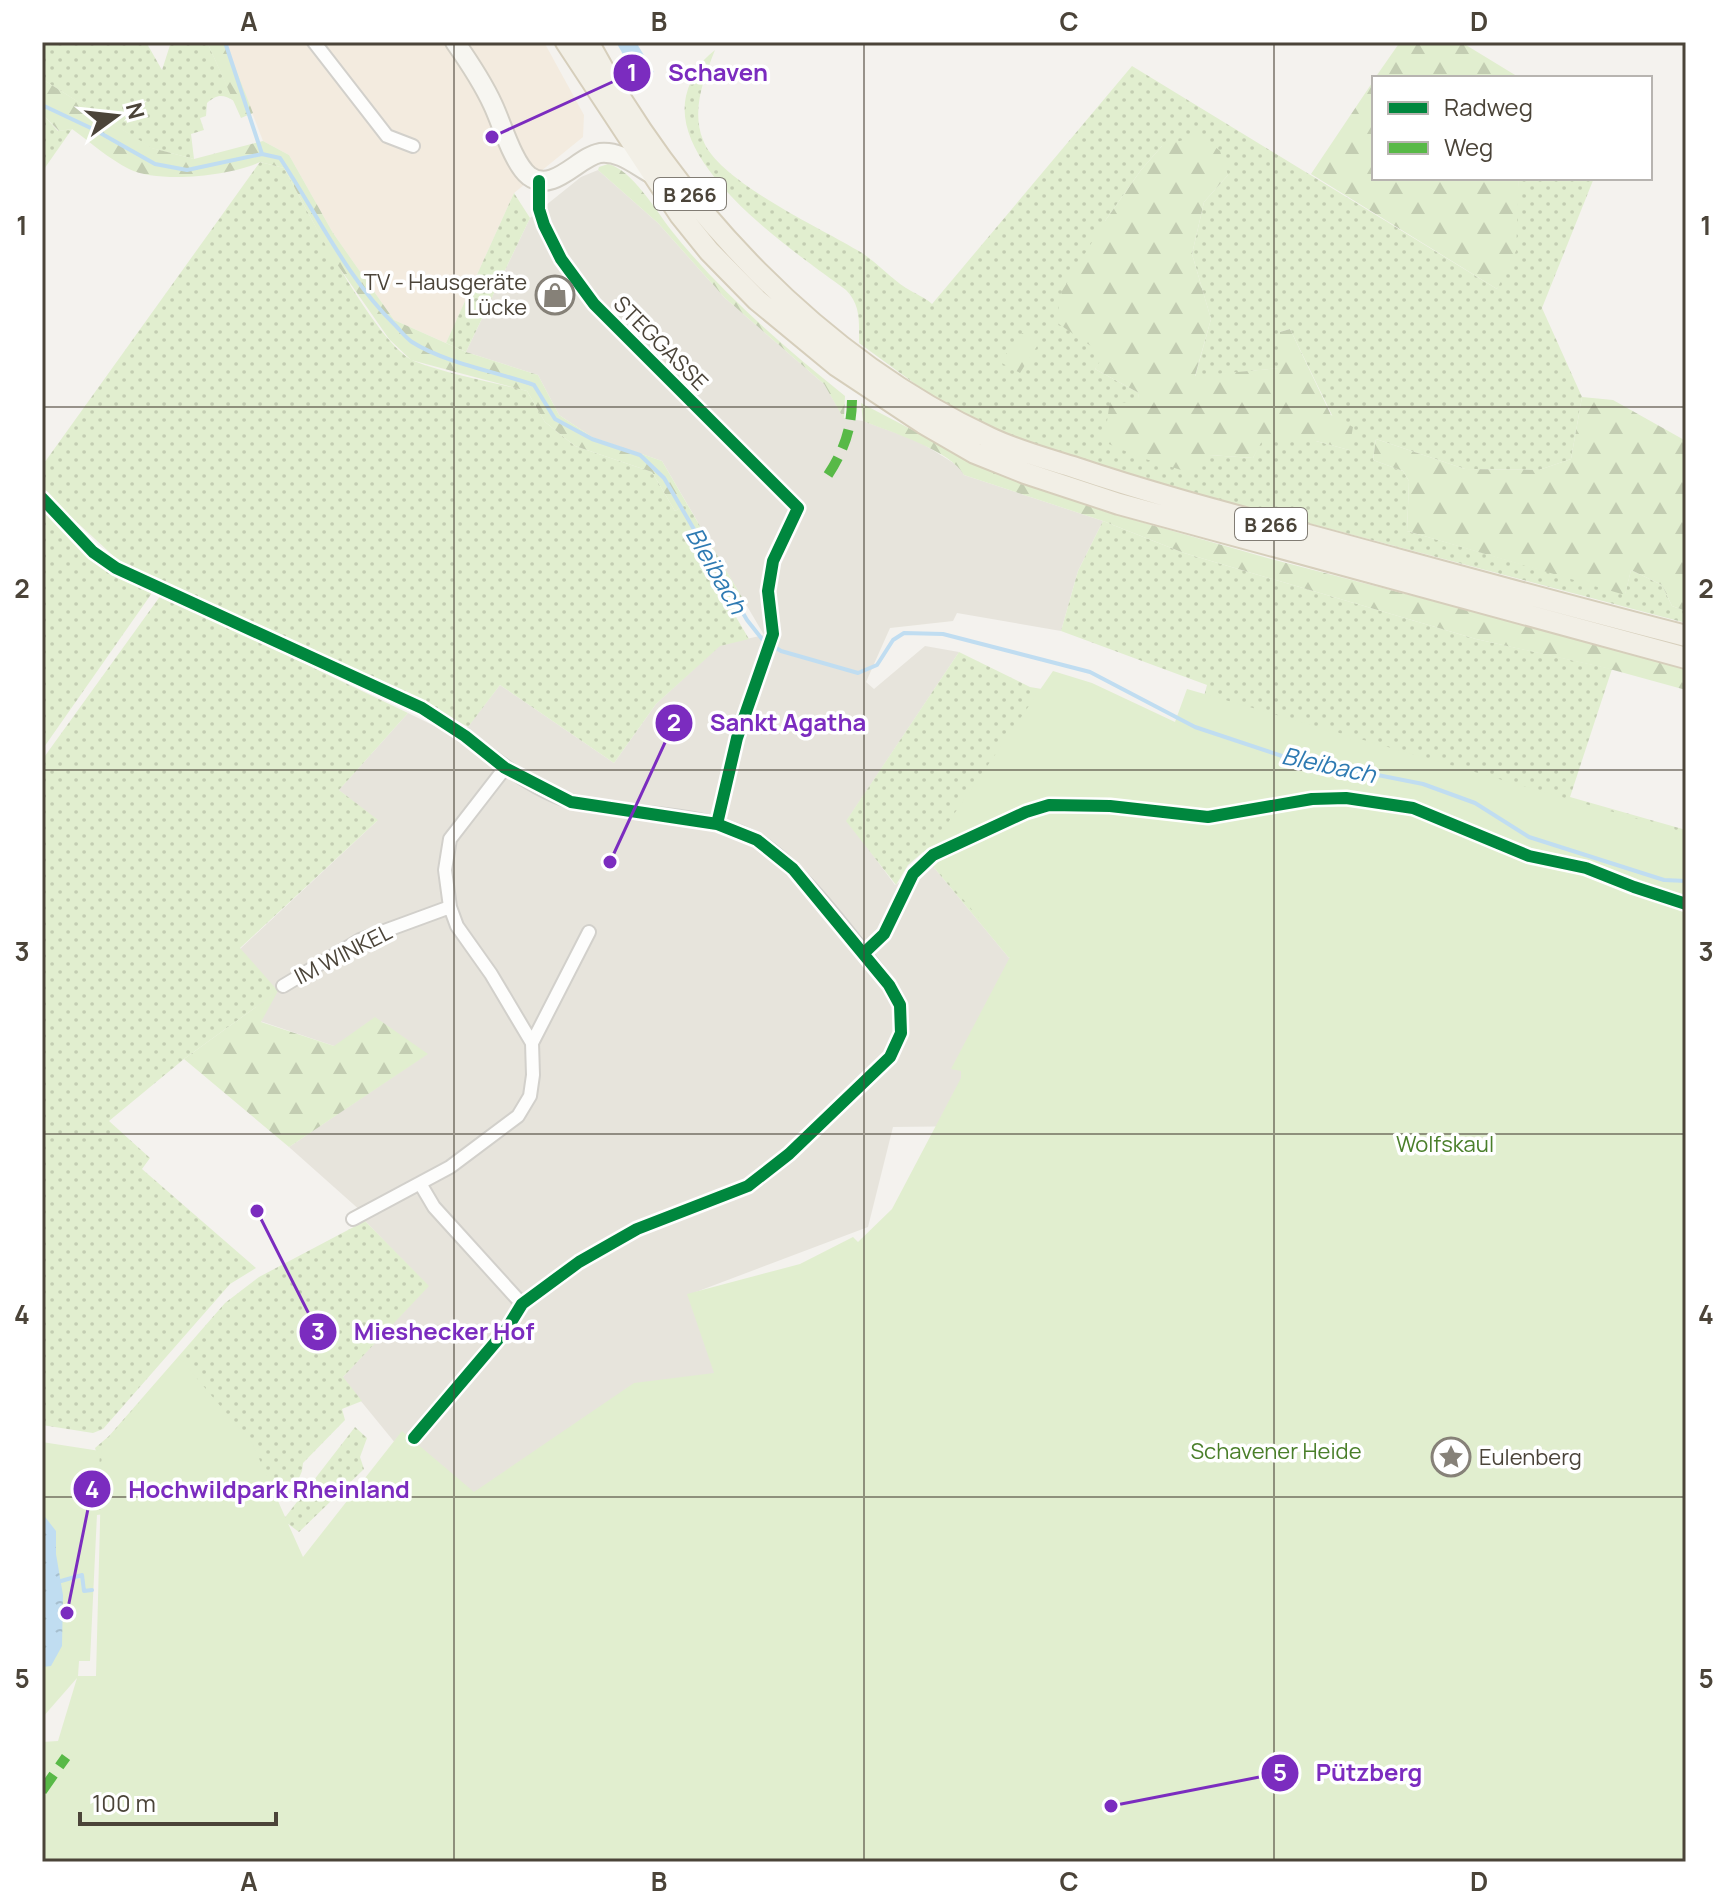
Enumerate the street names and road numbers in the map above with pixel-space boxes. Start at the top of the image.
road number: B 266 [654,178,726,210]
street label: STEGGASSE [607,289,715,397]
road number: B 266 [1235,508,1307,540]
street label: IM WINKEL [289,917,397,991]

